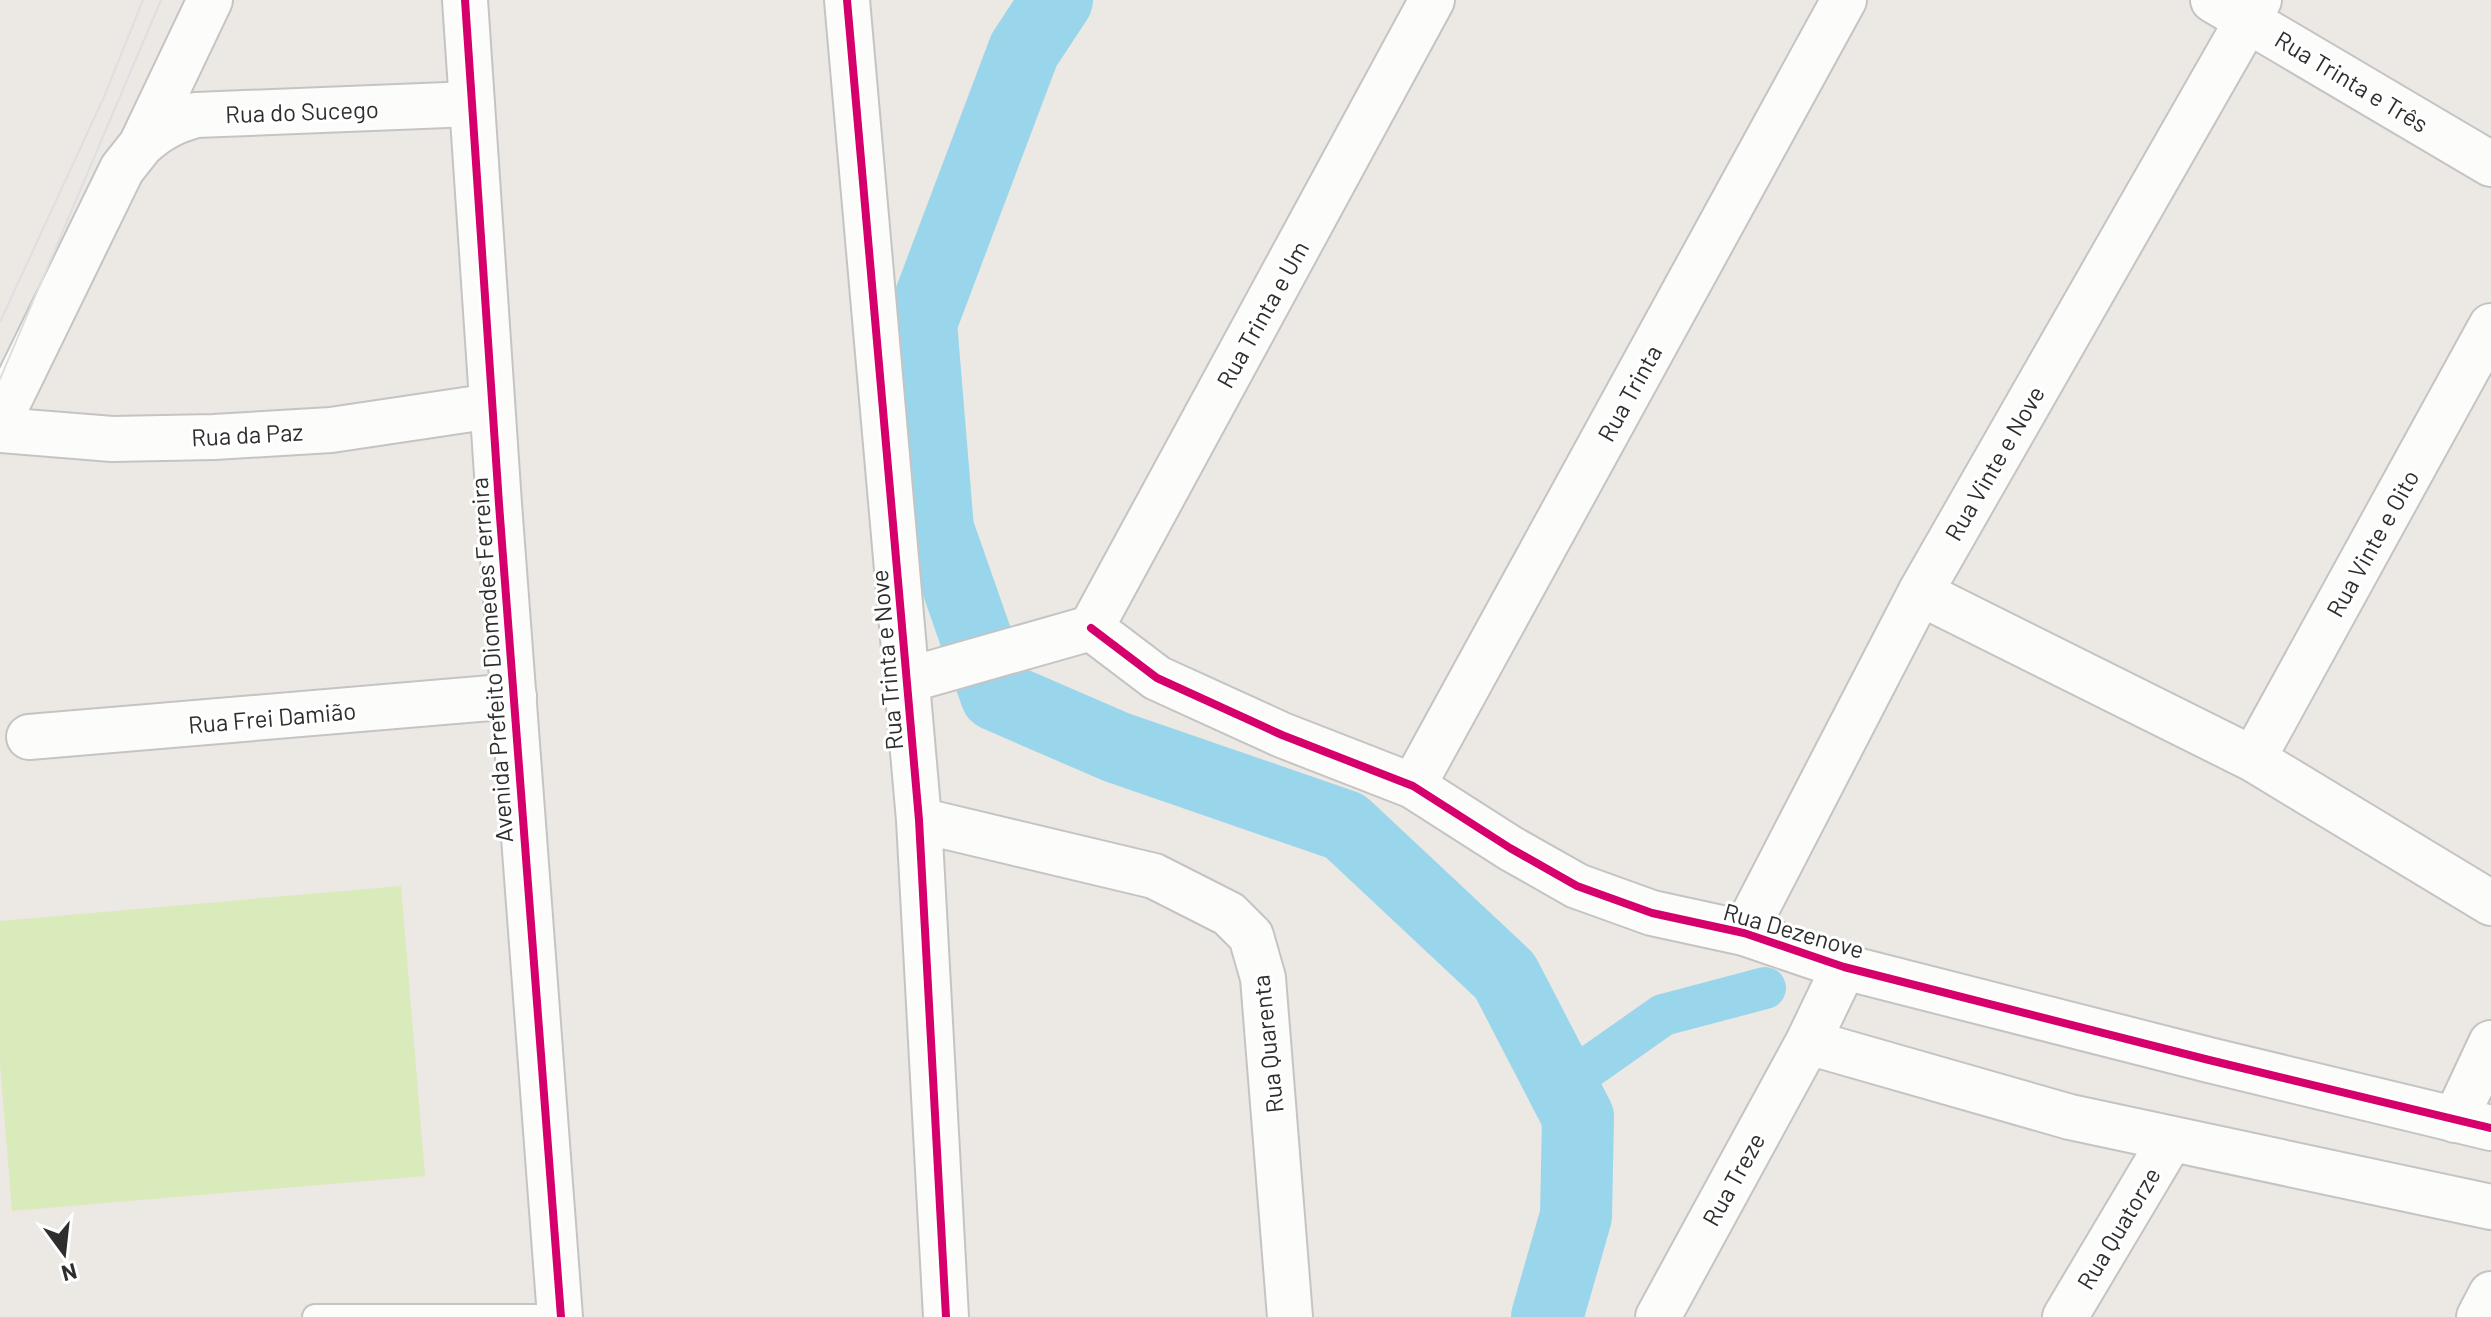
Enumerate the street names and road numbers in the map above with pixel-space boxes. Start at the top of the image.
street label: Rua Trinta e Três [2270,24,2434,138]
street label: Rua do Sucego [225,94,379,128]
street label: Rua Trinta e Um [1210,235,1314,393]
street label: Rua Trinta [1591,340,1667,446]
street label: Rua Vinte e Nove [1938,380,2050,546]
street label: Rua da Paz [190,417,304,451]
street label: Rua Vinte e Oito [2320,464,2424,622]
street label: Avenida Prefeito Diomedes Ferreira [464,476,518,844]
street label: Rua Trinta e Nove [864,569,908,751]
street label: Rua Frei Damião [187,695,357,739]
street label: Rua Dezenove [1720,896,1868,964]
street label: Rua Quarenta [1245,973,1289,1115]
street label: Rua Treze [1696,1127,1770,1231]
street label: Rua Quatorze [2070,1162,2166,1294]

